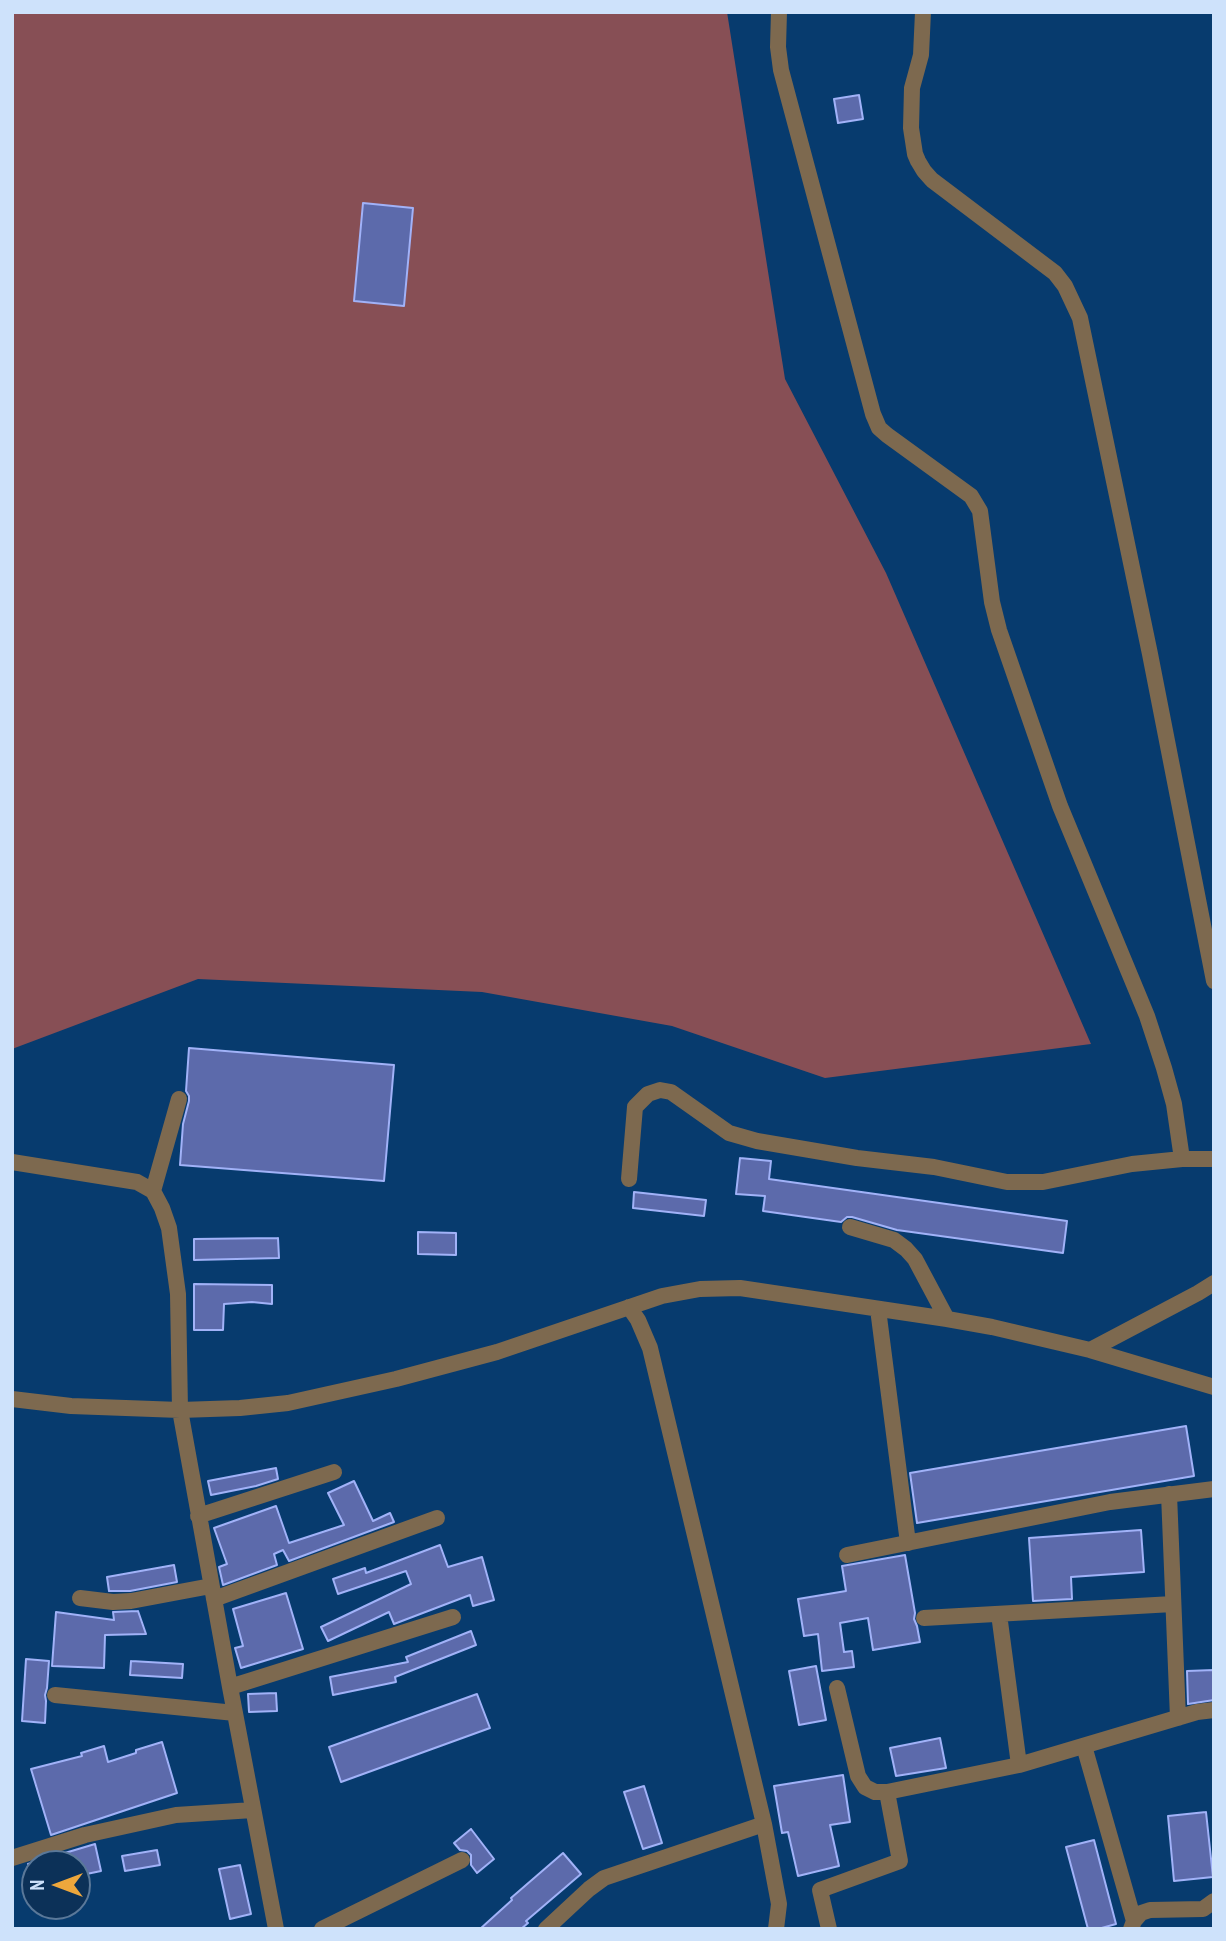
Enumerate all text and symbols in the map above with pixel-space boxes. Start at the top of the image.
north arrow [21,1850,91,1920]
text: N [25,1880,49,1890]

